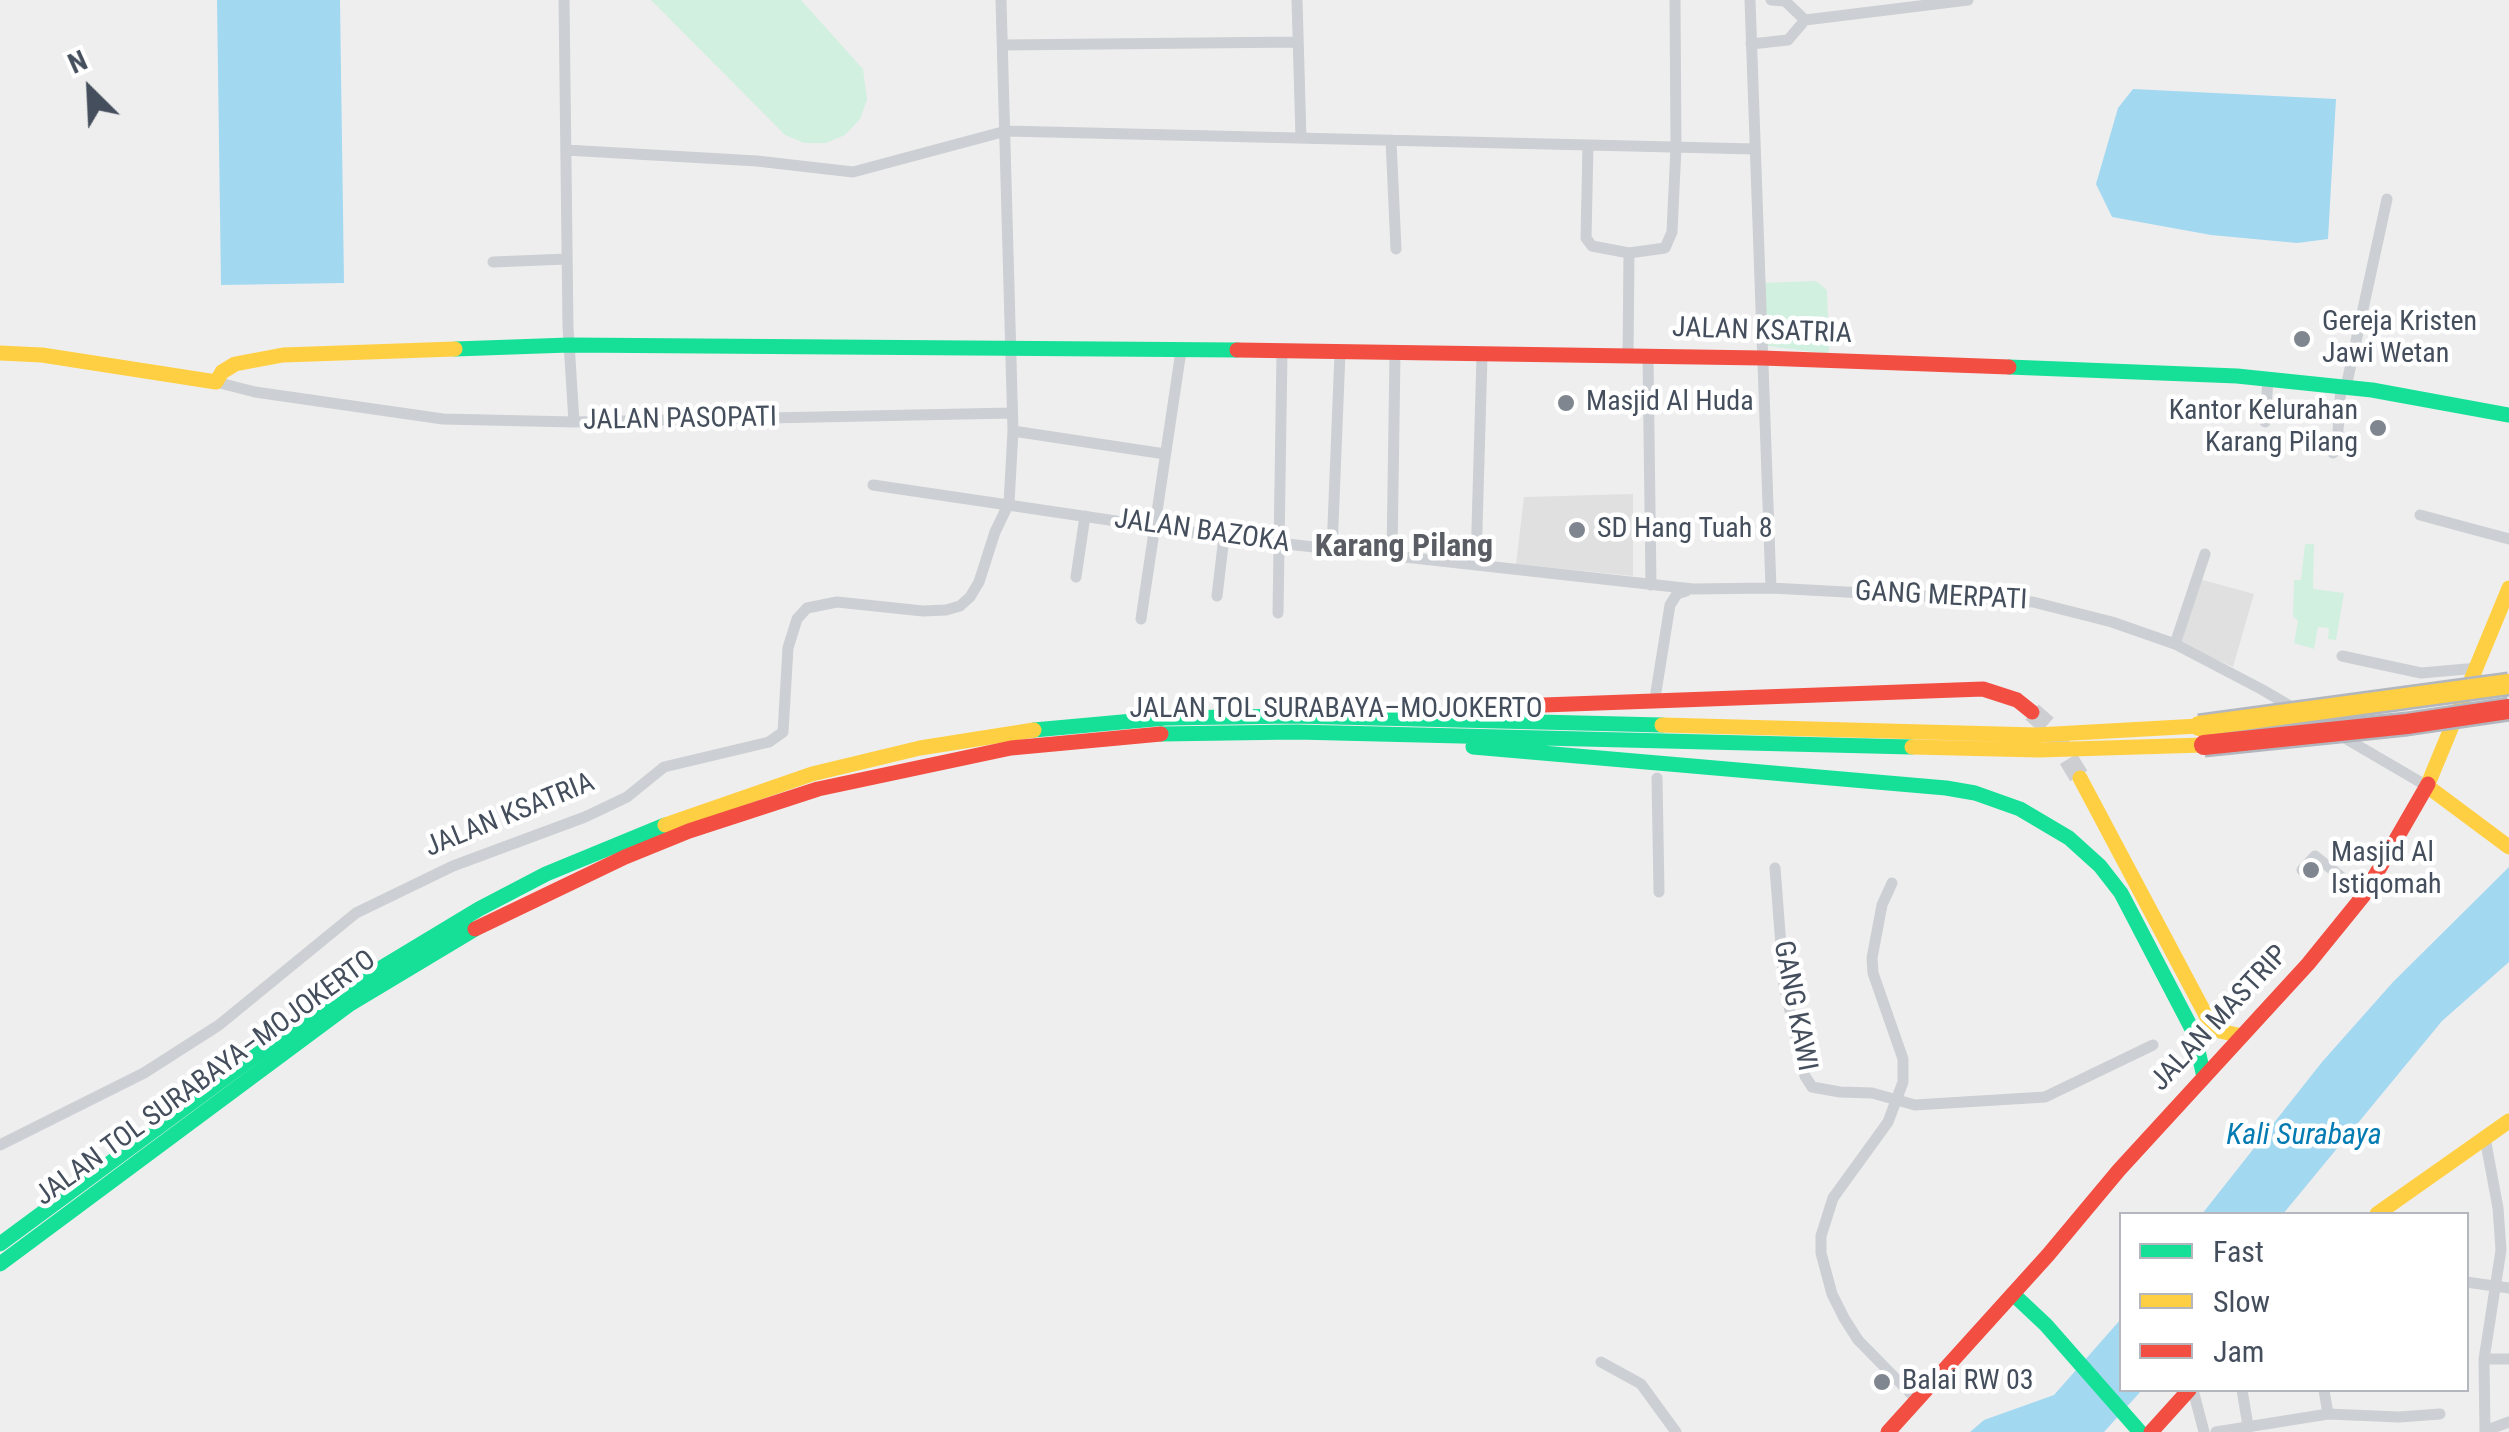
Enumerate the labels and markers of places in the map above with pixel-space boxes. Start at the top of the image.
place label: Gereja Kristen Jawi Wetan [2322,306,2477,372]
marker: Gereja Kristen Jawi Wetan [2291,328,2313,350]
place label: Masjid Al Huda [1586,386,1754,420]
marker: Masjid Al Huda [1555,392,1577,414]
place label: Kantor Kelurahan Karang Pilang [2169,395,2358,461]
marker: Kantor Kelurahan Karang Pilang [2367,417,2389,439]
place label: SD Hang Tuah 8 [1597,513,1772,547]
marker: SD Hang Tuah 8 [1566,519,1588,541]
place label: Masjid Al Istiqomah [2331,837,2442,903]
marker: Masjid Al Istiqomah [2300,859,2322,881]
place label: Balai RW 03 [1902,1365,2034,1399]
marker: Balai RW 03 [1871,1371,1893,1393]

